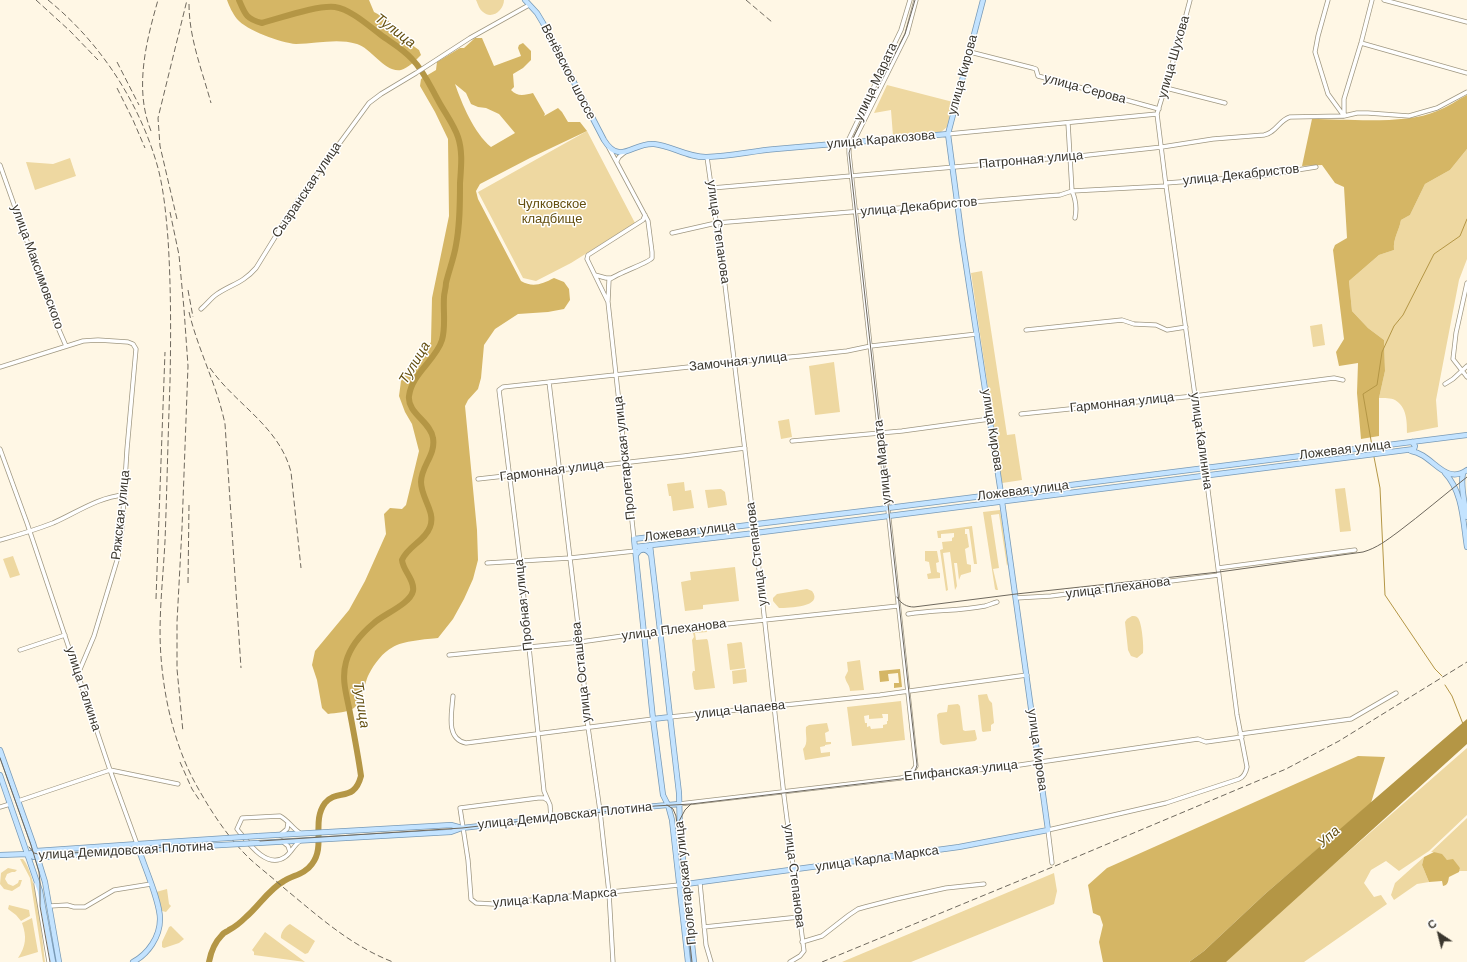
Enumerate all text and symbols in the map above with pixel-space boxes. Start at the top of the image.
water label: Тулица [371,10,419,52]
street label: улица Шухова [1155,14,1193,100]
street label: Венёвское шоссе [537,22,599,122]
street label: улица Кирова [945,33,981,117]
street label: улица Марата [851,40,901,124]
street label: улица Серова [1042,71,1128,107]
street label: улица Каракозова [826,127,936,153]
street label: Сызранская улица [269,139,345,241]
street label: Патронная улица [978,148,1084,172]
street label: улица Декабристов [1182,161,1300,189]
street label: улица Степанова [703,179,733,285]
street label: улица Декабристов [860,194,978,220]
park label: Чулковское кладбище [517,196,587,227]
street label: улица Максимовского [7,203,67,331]
water label: Тулица [396,339,434,387]
street label: Замочная улица [688,349,788,375]
street label: улица Кирова [978,388,1006,472]
street label: Гармонная улица [1069,390,1175,416]
street label: улица Калинина [1186,391,1216,491]
street label: Пролетарская улица [611,395,639,521]
street label: улица Марата [871,419,895,505]
street label: Ложевая улица [1298,437,1392,463]
street label: Гармонная улица [499,457,605,485]
street label: Ряжская улица [109,469,133,561]
street label: Ложевая улица [976,478,1070,504]
street label: улица Степанова [743,501,771,607]
street label: Ложевая улица [643,519,737,545]
street label: Пробная улица [511,558,537,652]
street label: улица Плеханова [1065,574,1171,602]
street label: улица Плеханова [621,616,727,644]
street label: улица Осташёва [569,621,595,723]
street label: улица Галкина [62,645,104,733]
water label: Тулица [349,681,373,729]
street label: улица Чапаева [694,698,786,722]
street label: улица Кирова [1024,708,1050,792]
street label: Епифанская улица [903,757,1019,785]
street label: улица Демидовская Плотина [477,799,653,833]
street label: Пролетарская улица [672,820,700,946]
street label: улица Степанова [780,823,808,929]
water label: Упа [1314,823,1344,851]
street label: улица Демидовская Плотина [38,839,214,863]
street label: улица Карла Маркса [814,843,940,875]
street label: улица Карла Маркса [492,885,618,911]
north arrow [1419,914,1459,954]
text: С [1425,917,1439,931]

